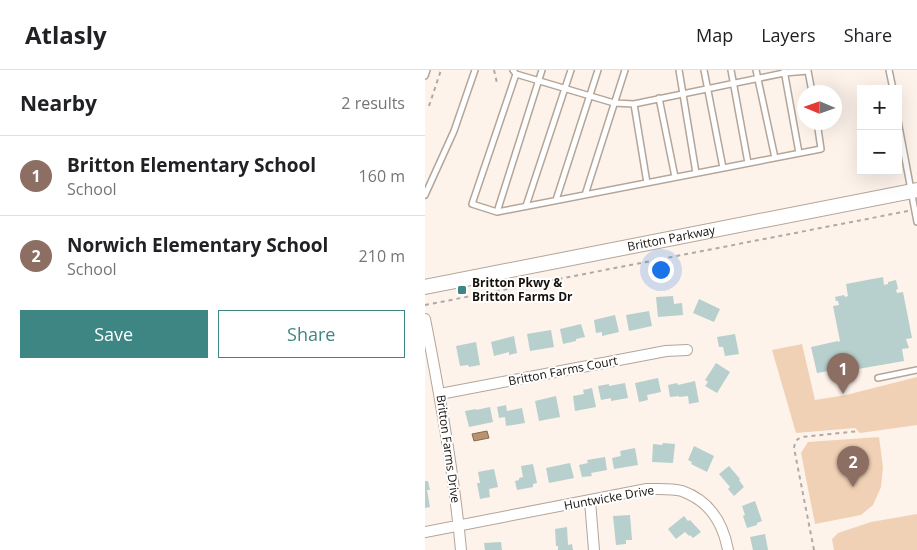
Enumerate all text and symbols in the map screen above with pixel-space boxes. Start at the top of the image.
text: Atlasly [25,18,107,51]
text: Map [696,23,733,47]
text: Layers [761,23,816,47]
text: Share [844,23,892,47]
north arrow [797,85,842,130]
map controls [857,85,902,175]
button: + [857,85,902,130]
text: Nearby [20,89,97,117]
text: 2 results [341,92,405,114]
button: − [857,130,902,175]
text: Britton Elementary School [67,152,316,178]
text: 1 [31,165,41,187]
text: 160 m [359,165,405,187]
text: School [67,178,117,200]
street label: Britton Parkway [626,221,717,255]
text: Norwich Elementary School [67,232,328,258]
text: 2 [31,245,41,267]
text: 210 m [359,245,405,267]
your location [648,257,674,283]
text: School [67,258,117,280]
place label: Britton Pkwy & Britton Farms Dr [472,274,573,305]
marker: Britton Pkwy & Britton Farms Dr [456,284,468,296]
button: Save [20,310,208,358]
button: Share [218,310,405,358]
street label: Britton Farms Court [507,352,619,389]
pin: 1 [827,353,859,394]
street label: Britton Farms Drive [432,394,465,504]
pin: 2 [837,446,869,487]
street label: Huntwicke Drive [562,481,656,514]

